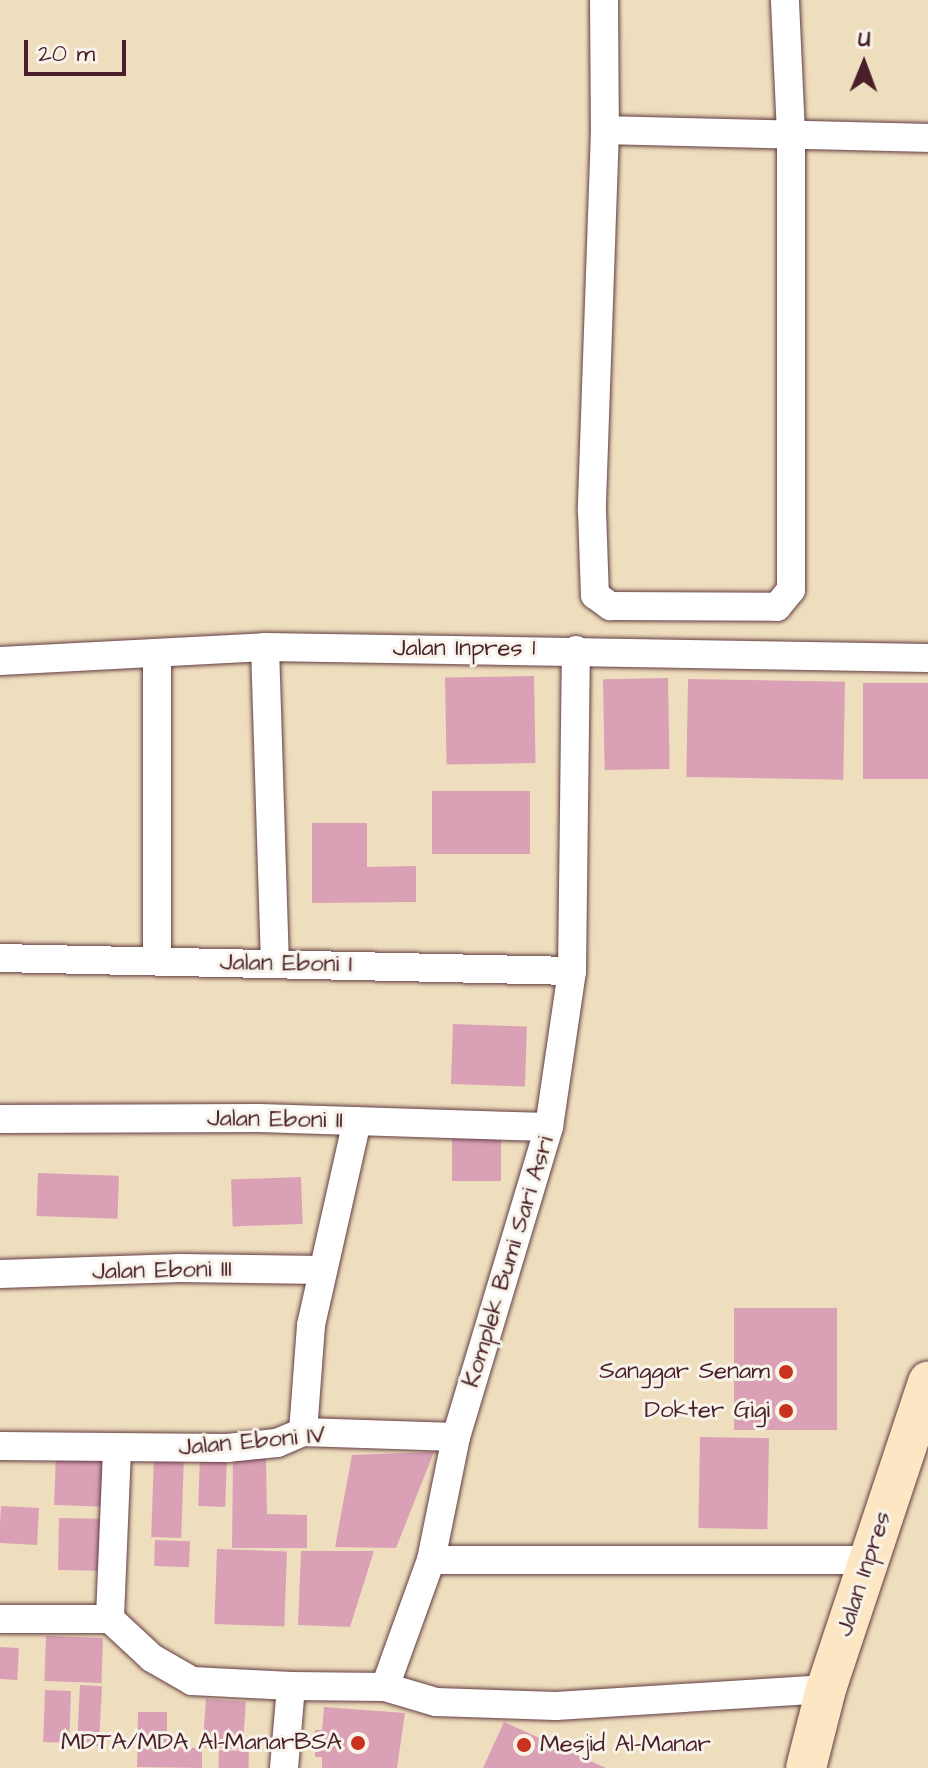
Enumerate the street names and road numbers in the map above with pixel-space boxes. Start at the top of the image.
street label: Jalan Inpres 1 [393,635,535,663]
street label: Jalan Eboni I [219,948,353,980]
street label: Jalan Eboni II [207,1104,343,1136]
street label: Komplek Bumi Sari Asri [457,1133,561,1391]
street label: Jalan Eboni III [92,1255,232,1287]
street label: Jalan Eboni IV [177,1421,327,1463]
street label: Jalan Inpres [830,1508,898,1640]

